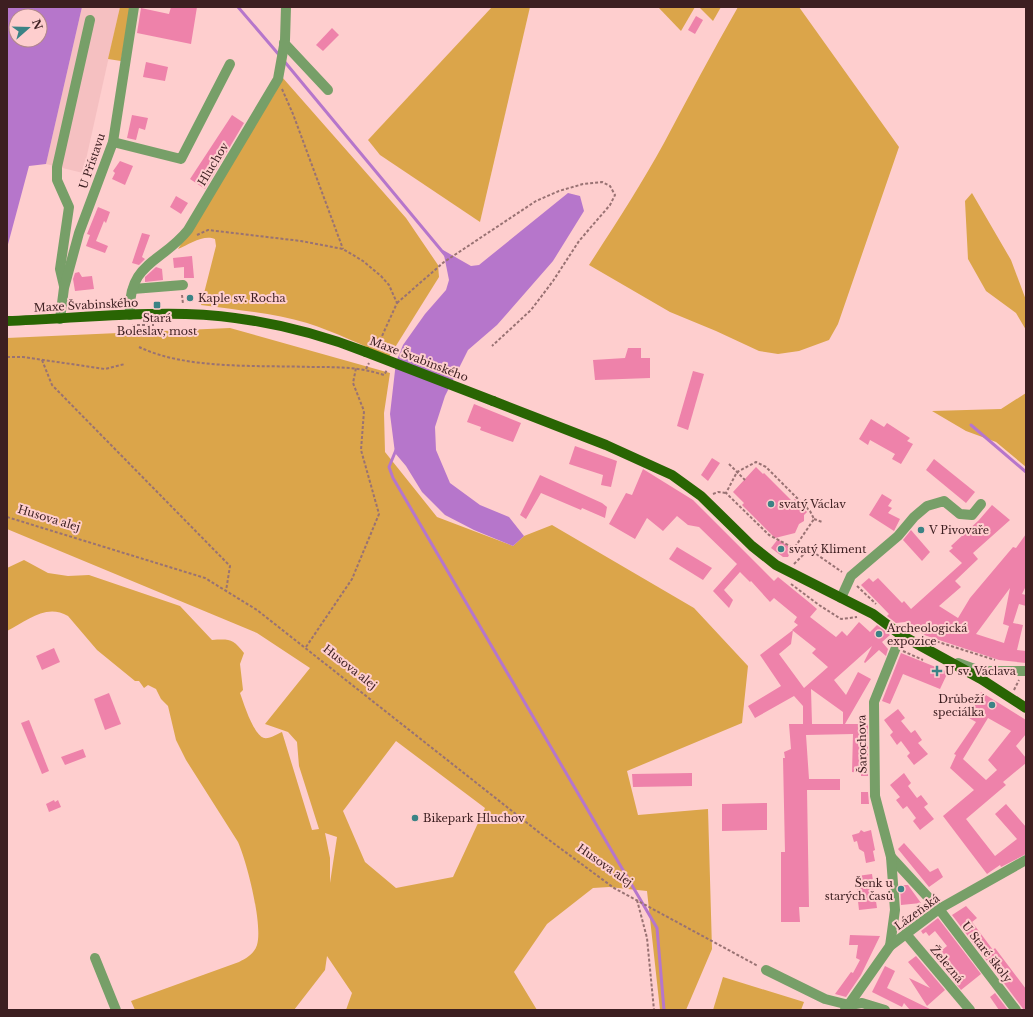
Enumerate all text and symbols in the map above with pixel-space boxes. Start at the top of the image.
north arrow [8,8,48,48]
text: N [29,17,46,32]
street label: U Přístavu [76,131,108,191]
street label: Hluchov [195,139,232,188]
place label: Kaple sv. Rocha [198,291,286,305]
marker: Kaple sv. Rocha [185,293,195,303]
street label: Maxe Švabinského [33,295,139,315]
marker: Stará Boleslav, most [152,300,162,310]
place label: Stará Boleslav, most [117,311,198,338]
street label: Maxe Švabinského [368,334,470,384]
place label: svatý Václav [779,497,846,511]
marker: svatý Václav [766,499,776,509]
street label: Husova alej [16,502,82,534]
place label: V Pivovaře [928,523,989,537]
marker: V Pivovaře [916,525,926,535]
place label: svatý Kliment [789,542,867,556]
marker: svatý Kliment [776,544,786,554]
place label: Archeologická expozice [886,621,968,648]
marker: Archeologická expozice [874,629,884,639]
street label: Husova alej [320,642,380,692]
place label: U sv. Václava [945,664,1017,678]
marker: U sv. Václava [932,666,942,676]
place label: Drůbeží speciálka [933,692,985,719]
marker: Drůbeží speciálka [987,700,997,710]
street label: Šarochova [854,714,870,773]
place label: Bikepark Hluchov [423,811,525,825]
marker: Bikepark Hluchov [410,813,420,823]
street label: Husova alej [575,841,635,889]
place label: Šenk u starých časů [825,876,894,903]
marker: Šenk u starých časů [896,884,906,894]
street label: Lázeňská [892,891,943,933]
street label: U Staré školy [959,919,1015,985]
street label: Železná [927,942,967,986]

